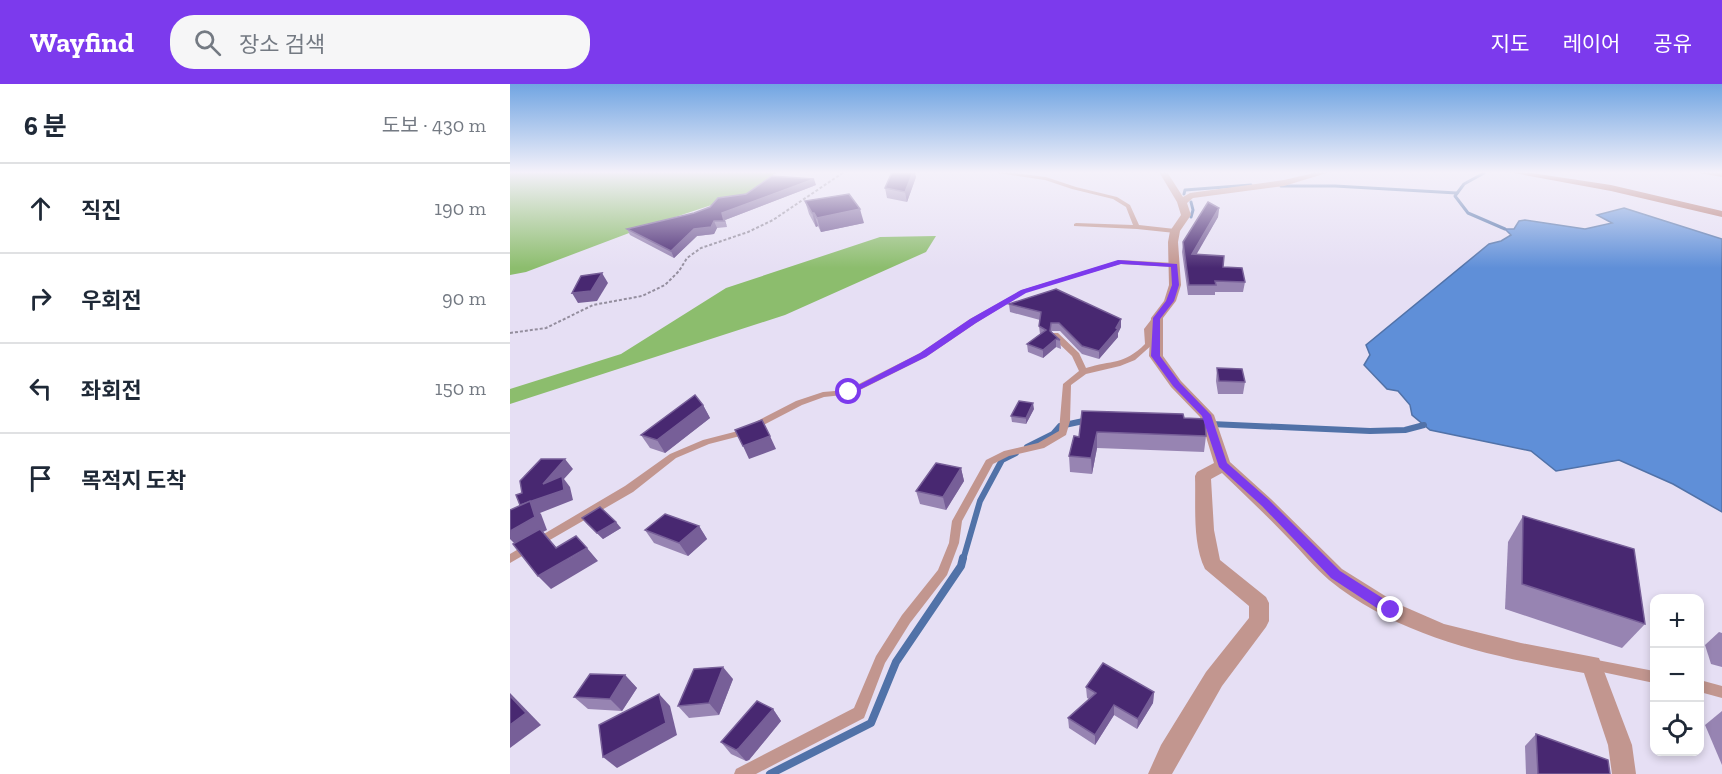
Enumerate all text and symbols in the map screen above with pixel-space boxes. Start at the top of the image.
search box [170,15,590,69]
text: Wayfind [30,26,134,59]
icon: search [191,26,224,59]
text: 장소 검색 [239,31,325,58]
text: 지도 [1491,31,1529,56]
text: 레이어 [1562,31,1620,56]
text: 공유 [1653,31,1692,56]
text: 6 분 [24,110,67,142]
text: 도보 · 430 m [382,113,486,137]
icon: ahead [24,192,57,225]
text: 190 m [434,196,486,220]
text: 직진 [81,197,121,224]
icon: right [24,282,57,315]
text: 90 m [442,286,486,310]
text: 우회전 [81,287,142,314]
icon: left [24,372,57,405]
text: 150 m [435,376,486,400]
text: 좌회전 [81,377,142,404]
route start [835,378,861,404]
icon: arrive [24,462,57,495]
text: 목적지 도착 [81,467,186,494]
map controls [1650,594,1704,756]
button: + [1650,594,1704,648]
route end [1377,596,1403,622]
button: − [1650,648,1704,702]
button: locate [1650,702,1704,756]

